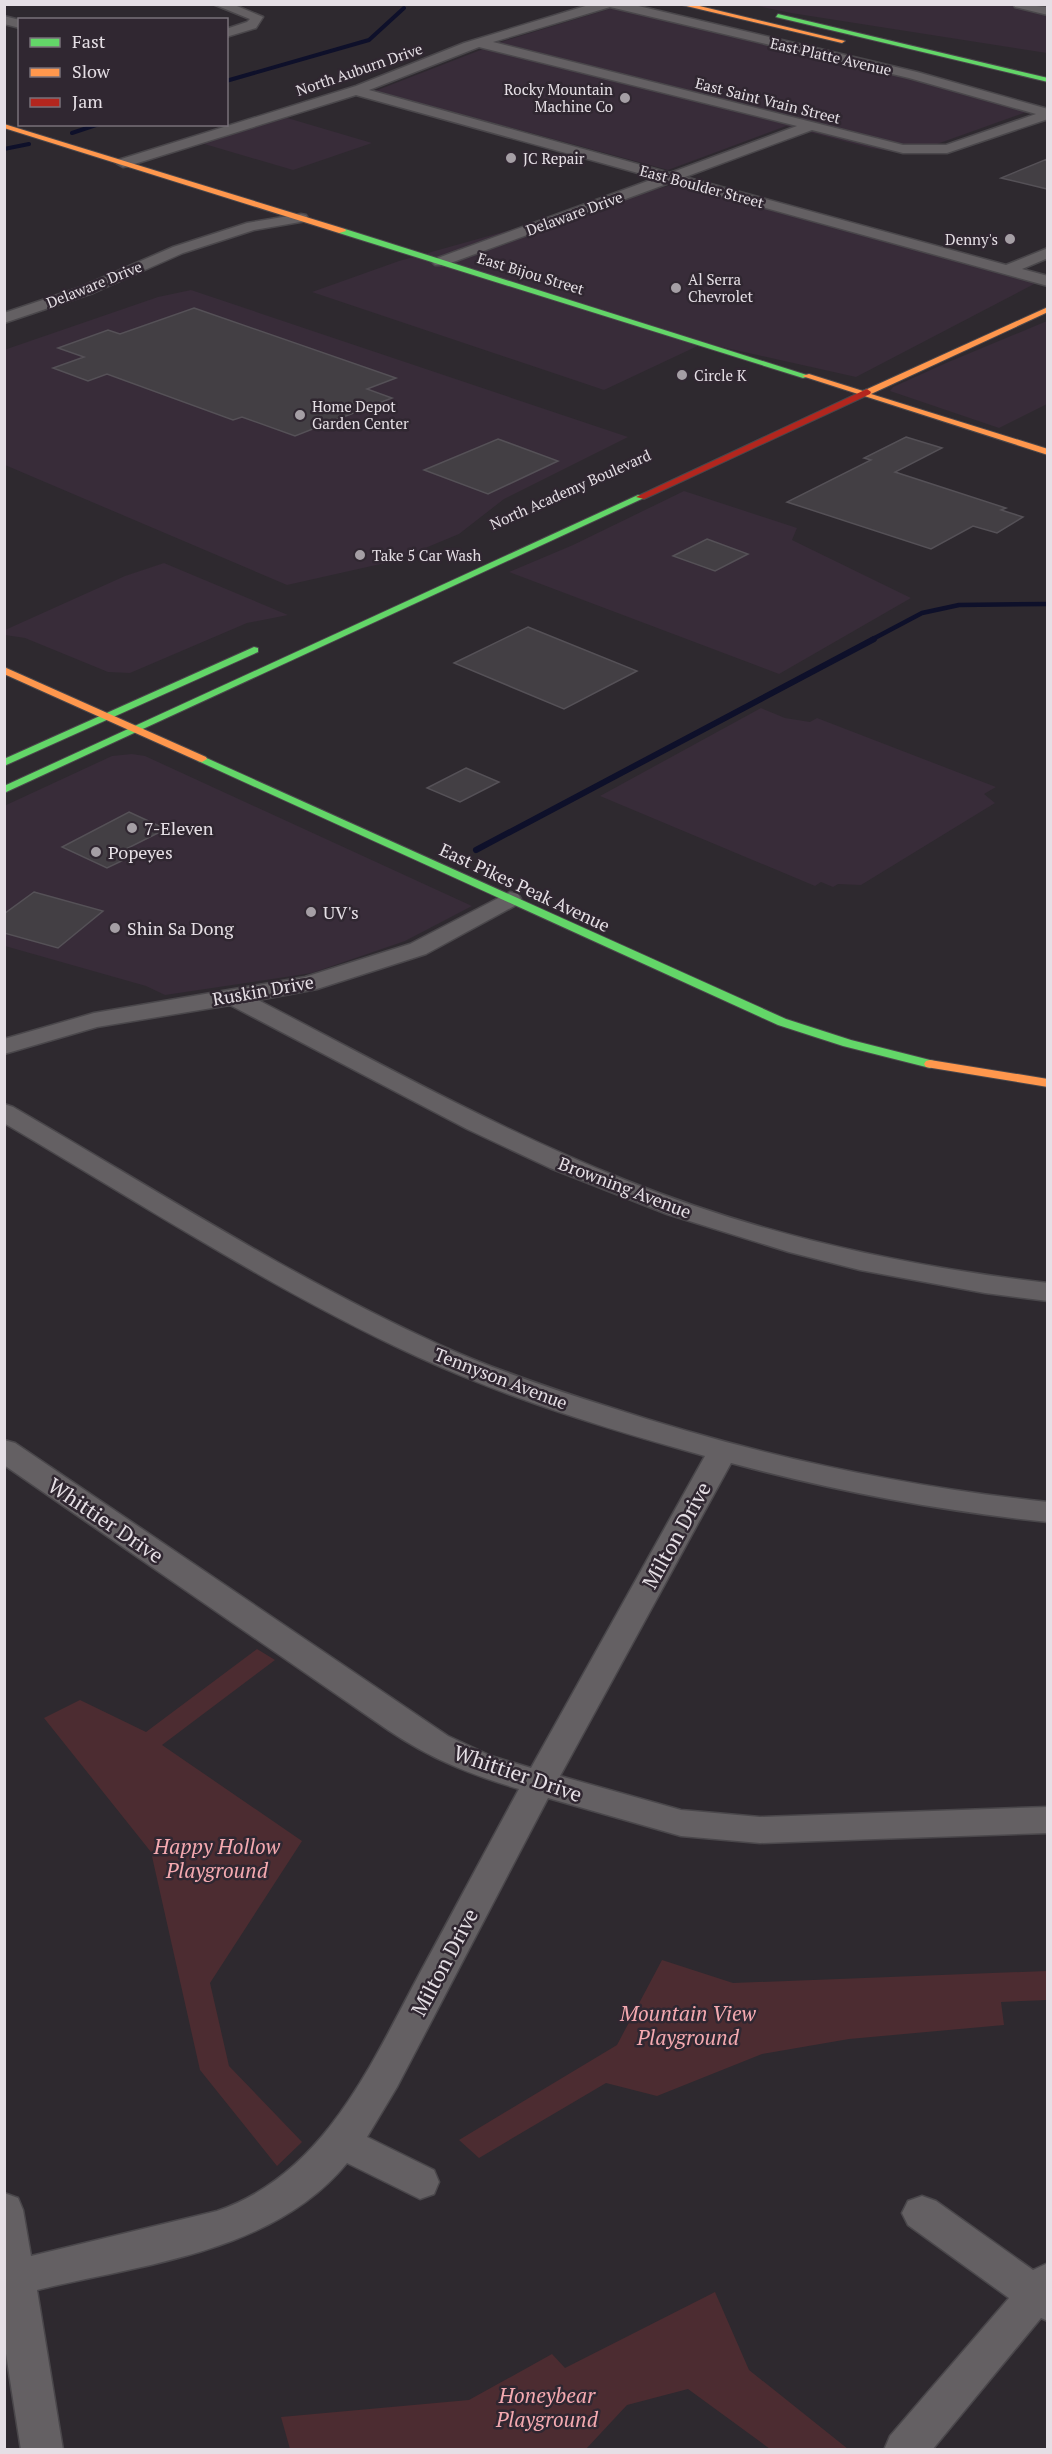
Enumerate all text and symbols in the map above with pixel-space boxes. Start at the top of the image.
legend [18,18,228,126]
text: Fast [72,29,106,53]
street label: East Platte Avenue [768,32,894,80]
street label: North Auburn Drive [293,38,425,100]
text: Slow [72,59,111,83]
street label: East Saint Vrain Street [693,72,843,128]
place label: Rocky Mountain Machine Co [504,79,613,116]
text: Jam [72,89,103,113]
marker: Rocky Mountain Machine Co [618,91,632,105]
place label: JC Repair [523,148,585,168]
marker: JC Repair [504,151,518,165]
street label: East Boulder Street [638,160,767,212]
street label: Delaware Drive [523,186,625,240]
place label: Denny's [945,229,998,249]
marker: Denny's [1003,232,1017,246]
street label: East Bijou Street [475,247,587,299]
street label: Delaware Drive [43,256,145,312]
place label: Al Serra Chevrolet [688,269,753,306]
marker: Al Serra Chevrolet [669,281,683,295]
place label: Circle K [694,365,747,385]
marker: Circle K [675,368,689,382]
place label: Home Depot Garden Center [312,396,409,433]
marker: Home Depot Garden Center [293,408,307,422]
street label: North Academy Boulevard [486,444,654,534]
place label: Take 5 Car Wash [372,545,482,565]
marker: Take 5 Car Wash [353,548,367,562]
place label: 7-Eleven [144,816,214,840]
marker: 7-Eleven [125,821,139,835]
street label: East Pikes Peak Avenue [436,837,614,937]
place label: Popeyes [108,840,173,864]
marker: Popeyes [89,845,103,859]
place label: UV's [323,900,359,924]
marker: UV's [304,905,318,919]
place label: Shin Sa Dong [127,916,234,940]
marker: Shin Sa Dong [108,921,122,935]
street label: Ruskin Drive [211,969,315,1011]
street label: Browning Avenue [555,1151,695,1223]
street label: Tennyson Avenue [431,1342,571,1414]
street label: Whittier Drive [43,1471,169,1569]
street label: Milton Drive [635,1477,717,1593]
street label: Whittier Drive [450,1738,586,1808]
park label: Happy Hollow Playground [153,1832,281,1884]
street label: Milton Drive [404,1903,484,2021]
park label: Mountain View Playground [619,1999,756,2051]
park label: Honeybear Playground [495,2381,599,2433]

